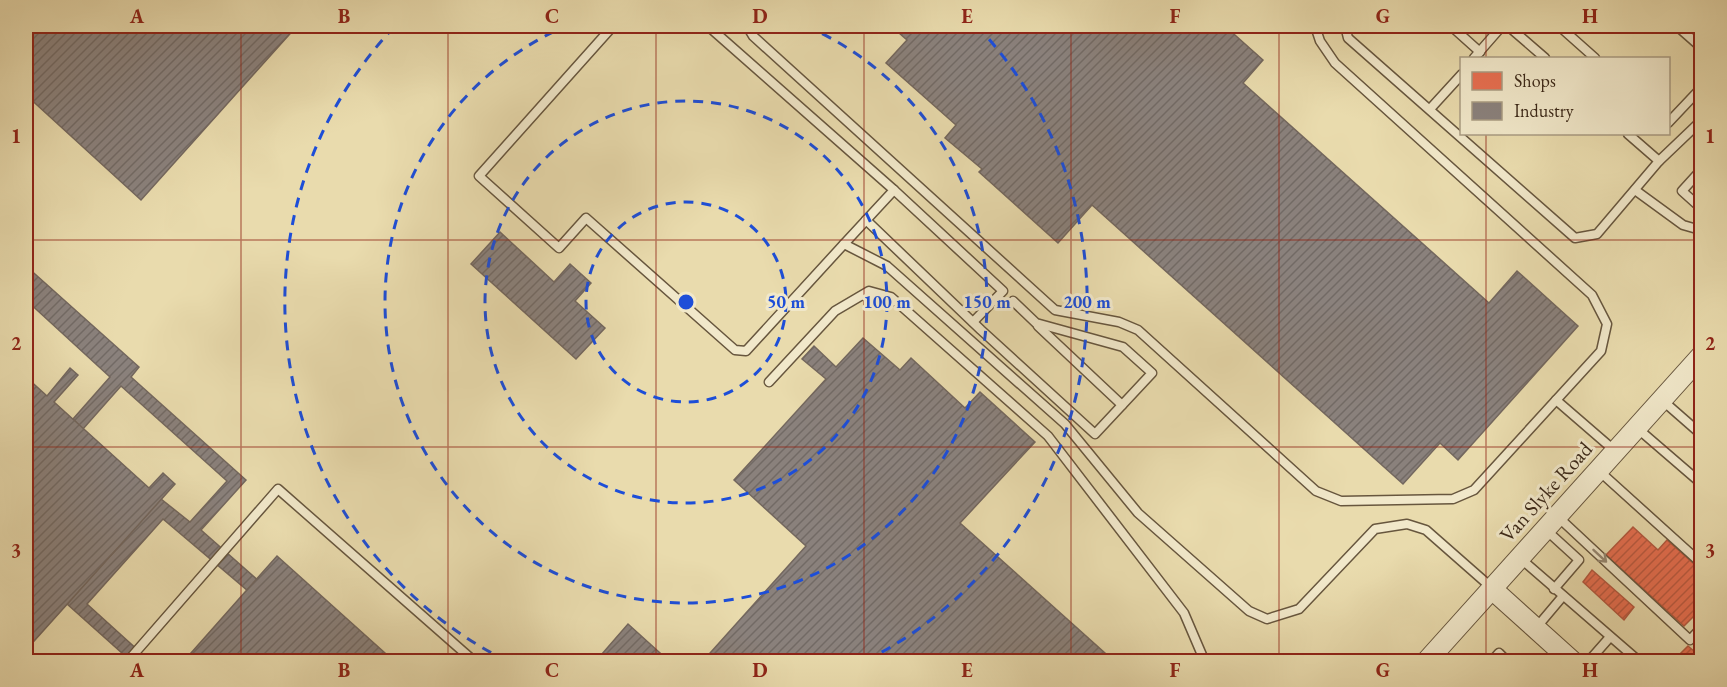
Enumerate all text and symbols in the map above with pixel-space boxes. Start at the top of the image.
text: A [129,3,145,29]
text: B [338,3,350,29]
text: C [545,3,559,29]
text: D [752,3,768,29]
text: E [961,3,973,29]
text: F [1170,3,1181,29]
text: G [1376,3,1390,29]
text: H [1582,3,1598,29]
legend [1460,57,1670,135]
text: Shops [1514,69,1556,92]
text: Industry [1514,99,1574,122]
text: 1 [11,123,21,149]
text: 1 [1705,123,1715,149]
text: 50 m [767,290,805,313]
text: 100 m [863,290,911,313]
text: 150 m [963,290,1011,313]
text: 200 m [1063,290,1111,313]
centre of rings [676,292,696,312]
text: 2 [11,330,22,356]
text: 2 [1705,330,1716,356]
street label: Van Slyke Road [1493,436,1598,547]
text: 3 [11,537,21,563]
text: 3 [1705,537,1715,563]
one-way arrow [1592,548,1607,563]
text: A [129,657,145,683]
text: B [338,657,350,683]
text: C [545,657,559,683]
text: D [752,657,768,683]
text: E [961,657,973,683]
text: F [1170,657,1181,683]
text: G [1376,657,1390,683]
text: H [1582,657,1598,683]

